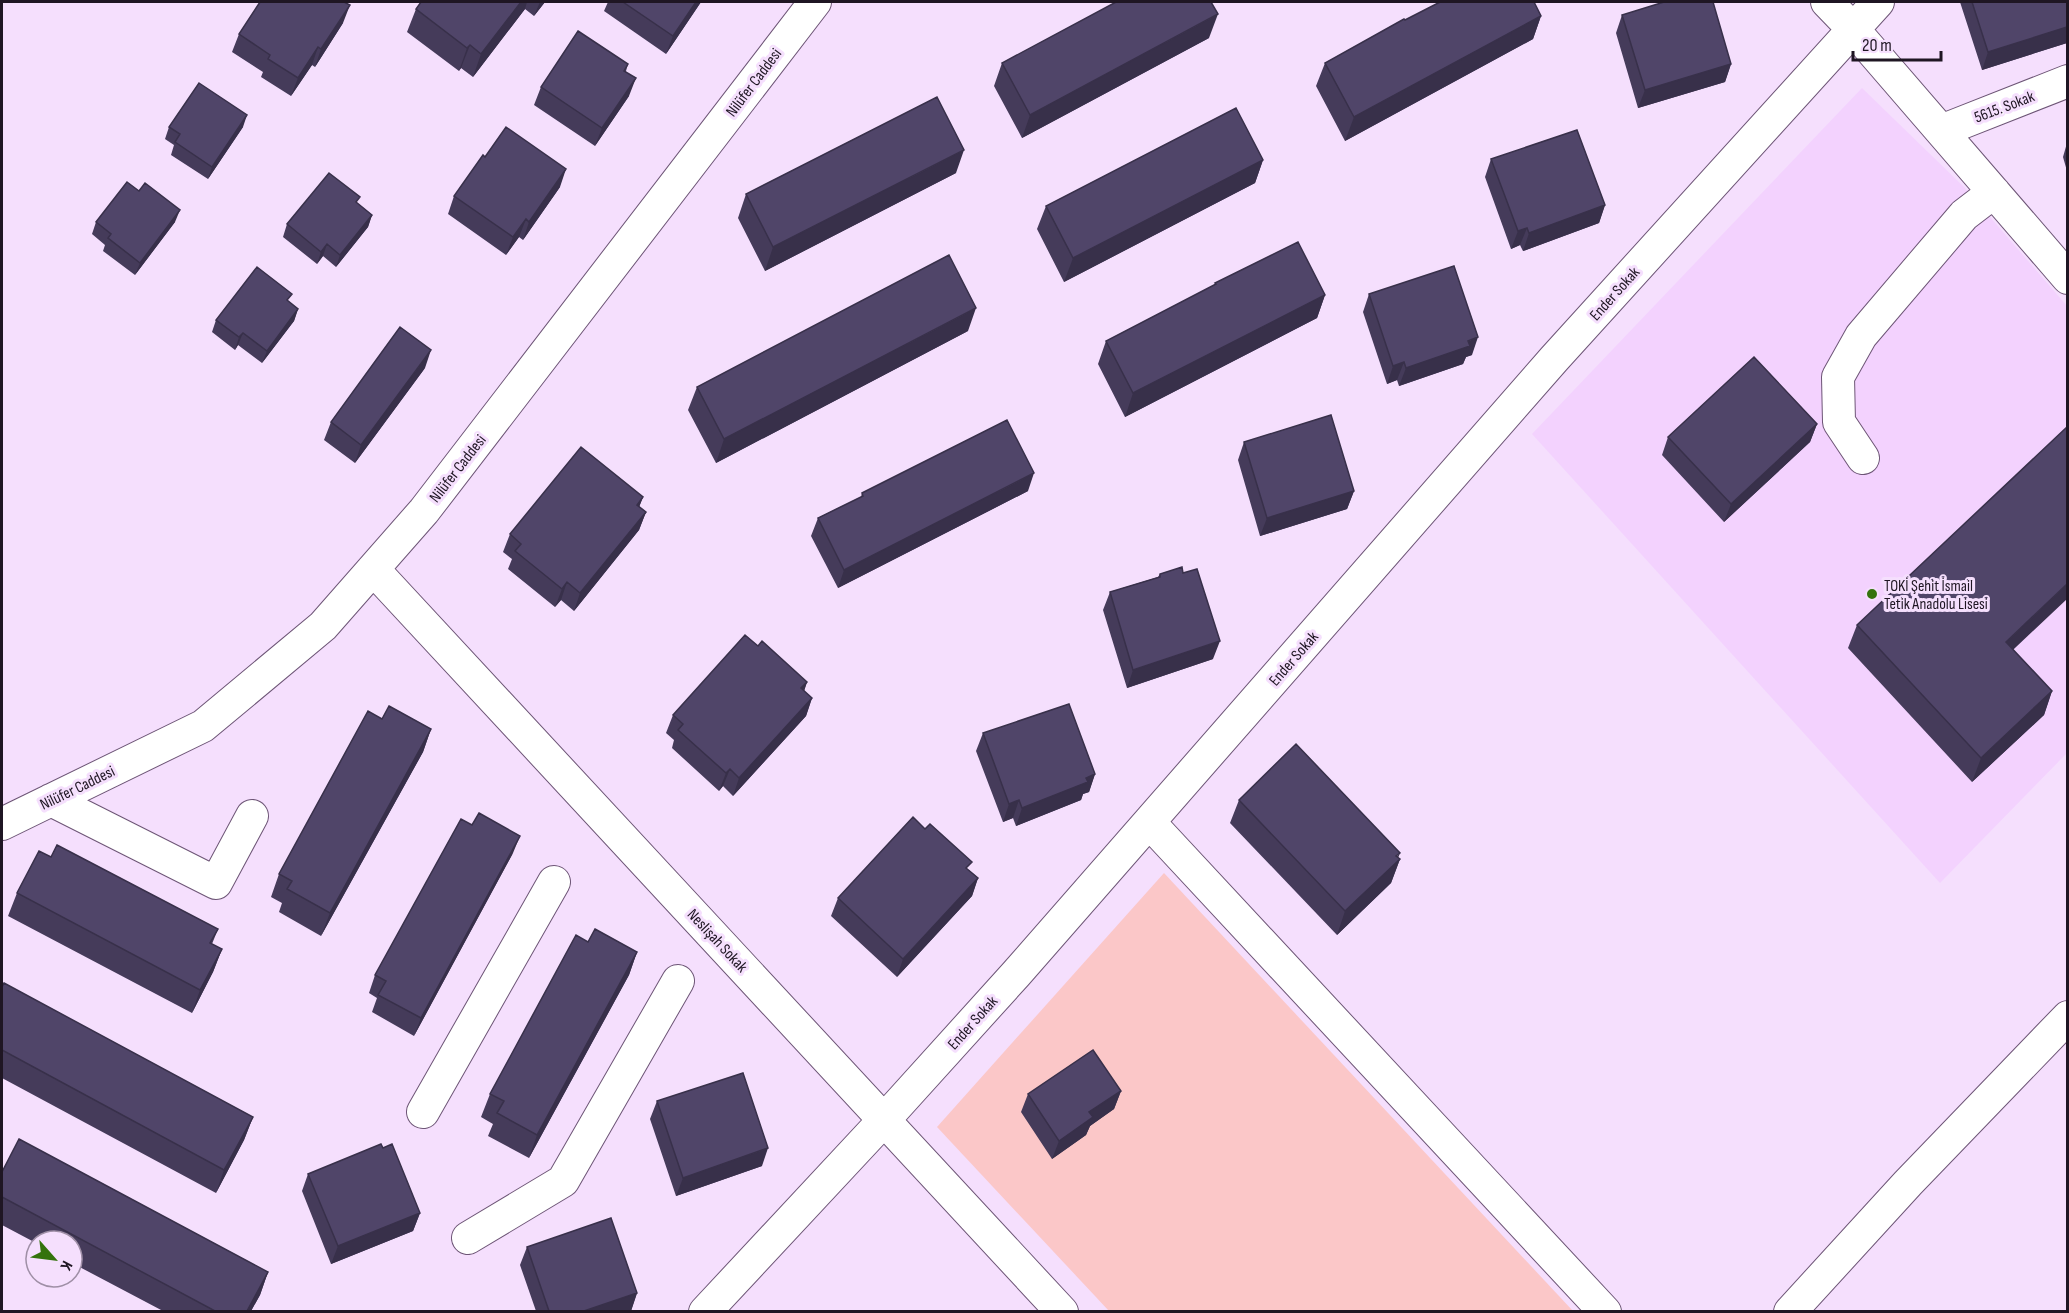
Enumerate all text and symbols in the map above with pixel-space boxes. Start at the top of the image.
scale bar [1853,24,1942,62]
text: 20 m [1862,35,1892,56]
street label: Nilüfer Caddesi [722,45,786,121]
street label: 5615. Sokak [1972,87,2037,128]
street label: Ender Sokak [1586,263,1644,325]
street label: Nilüfer Caddesi [426,431,491,507]
place label: TOKİ Şehit İsmail Tetik Anadolu Lisesi [1884,577,1988,614]
marker: TOKİ Şehit İsmail Tetik Anadolu Lisesi [1865,587,1879,601]
street label: Ender Sokak [1265,628,1323,690]
street label: Nilüfer Caddesi [37,762,118,815]
street label: Neslişah Sokak [683,905,751,977]
street label: Ender Sokak [944,992,1002,1054]
north arrow [24,1229,84,1289]
text: K [56,1257,76,1273]

